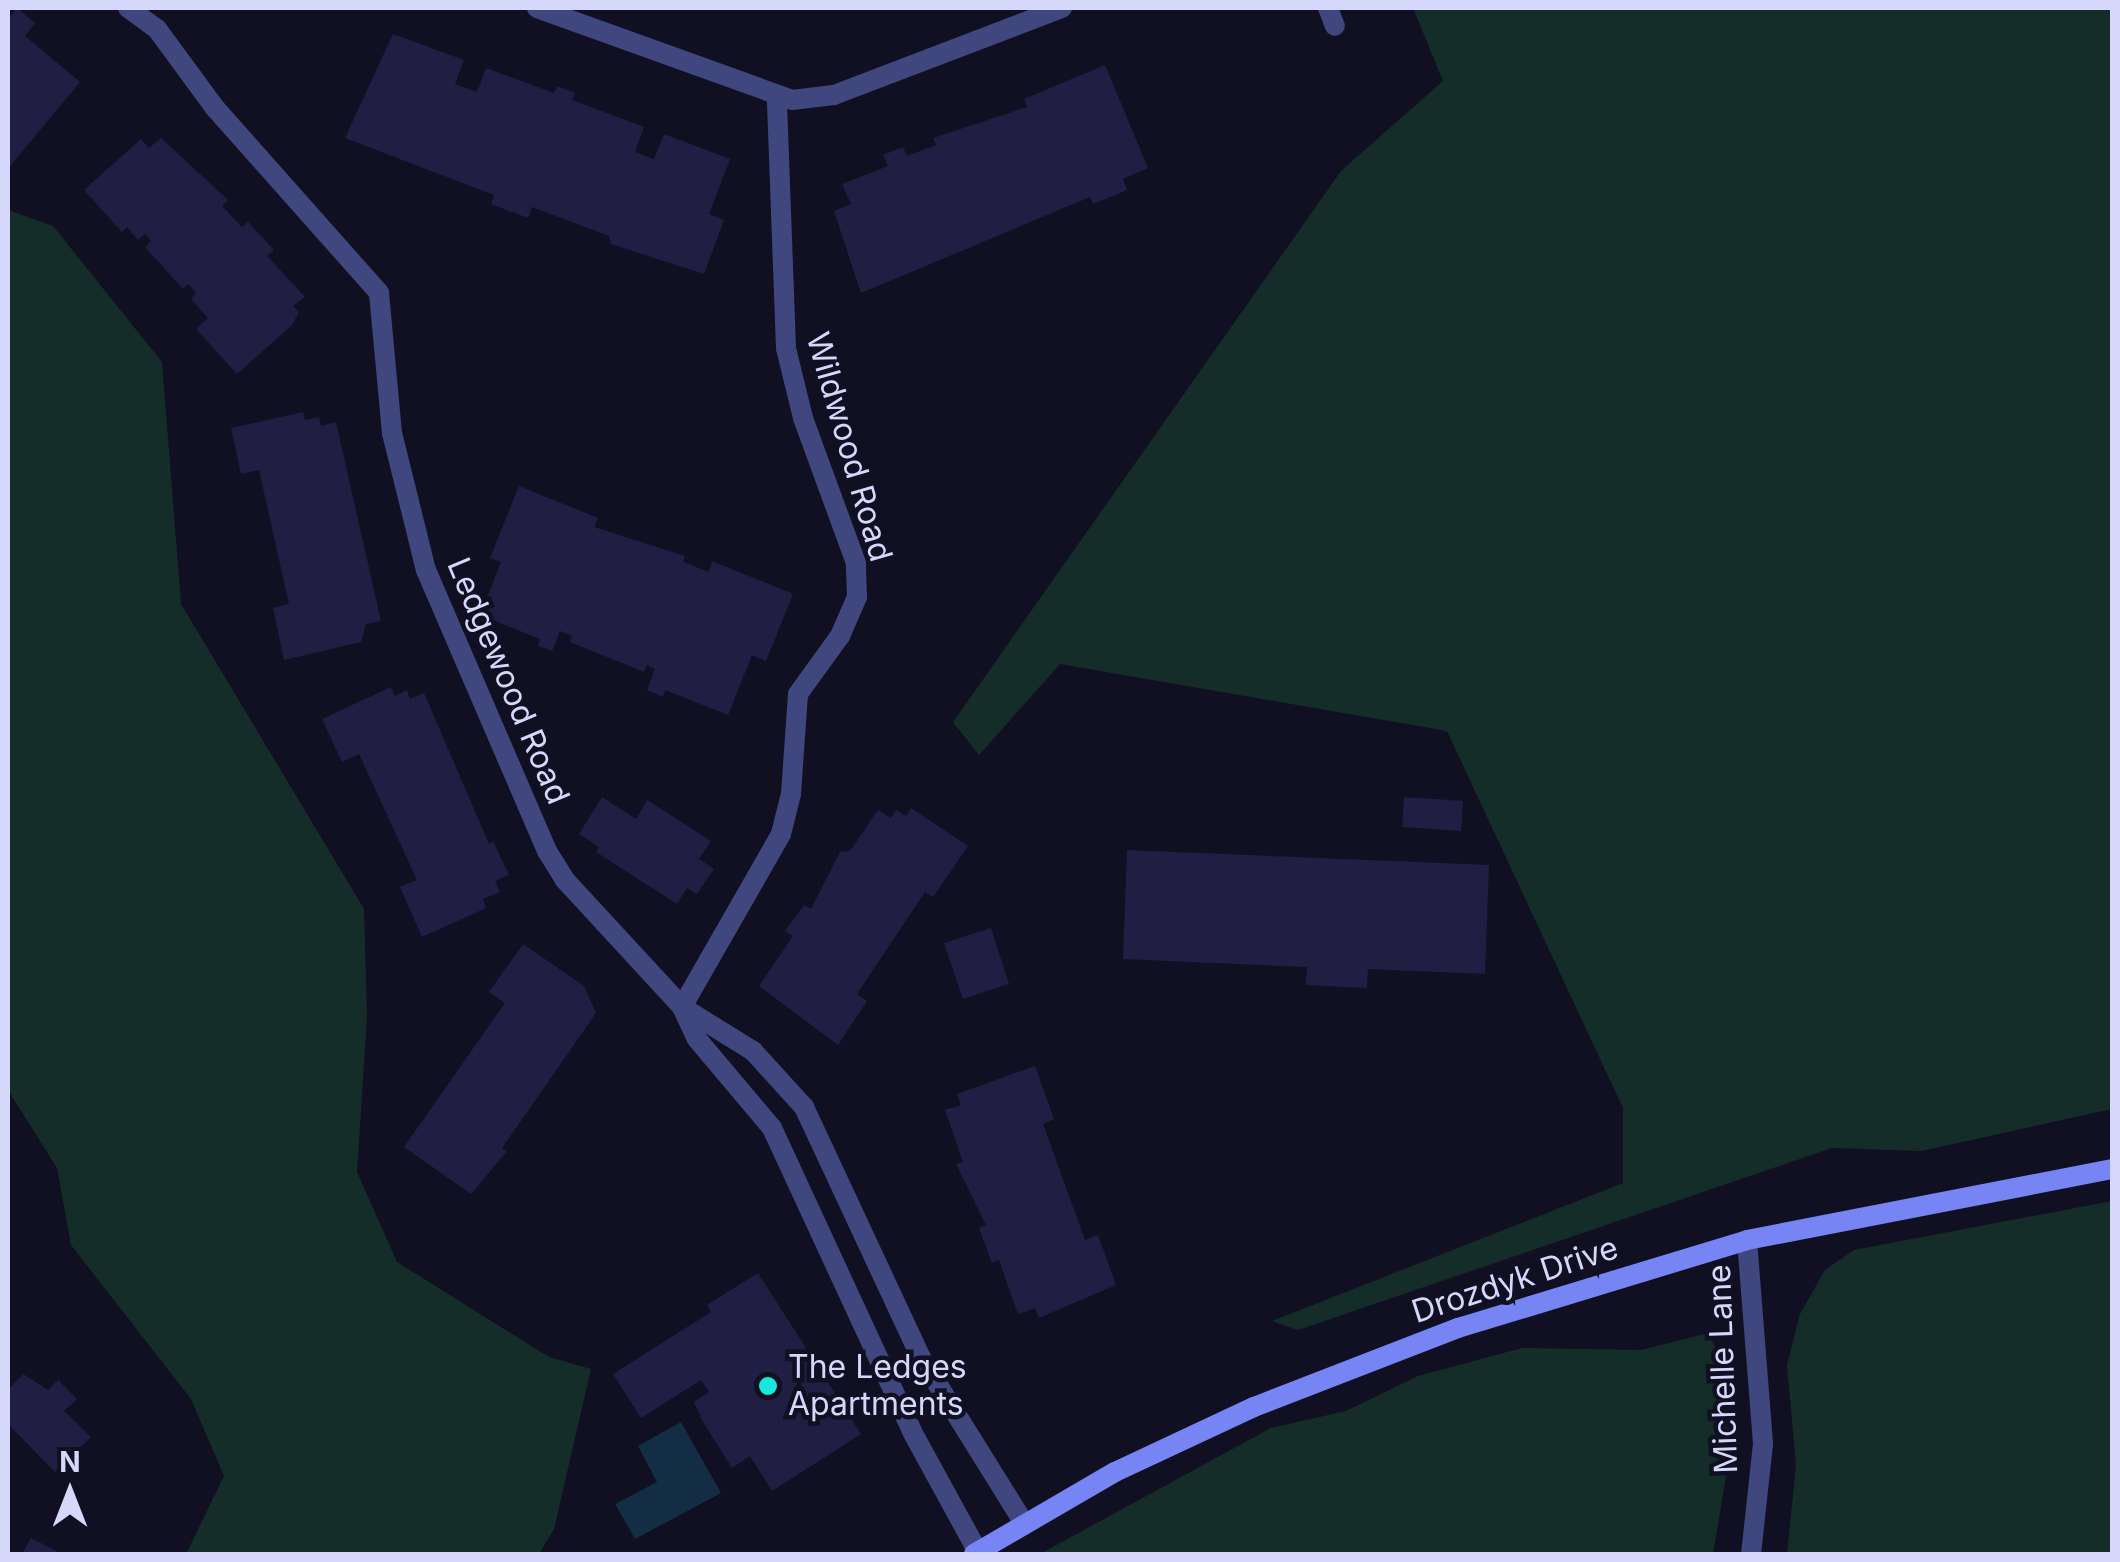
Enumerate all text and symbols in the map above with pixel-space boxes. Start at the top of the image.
street label: Wildwood Road [798,328,900,566]
street label: Ledgewood Road [439,552,577,810]
street label: Drozdyk Drive [1407,1229,1623,1331]
street label: Michelle Lane [1700,1264,1746,1474]
place label: The Ledges Apartments [788,1349,967,1424]
marker: The Ledges Apartments [757,1375,779,1397]
north arrow [20,1442,120,1542]
text: N [59,1445,81,1479]

